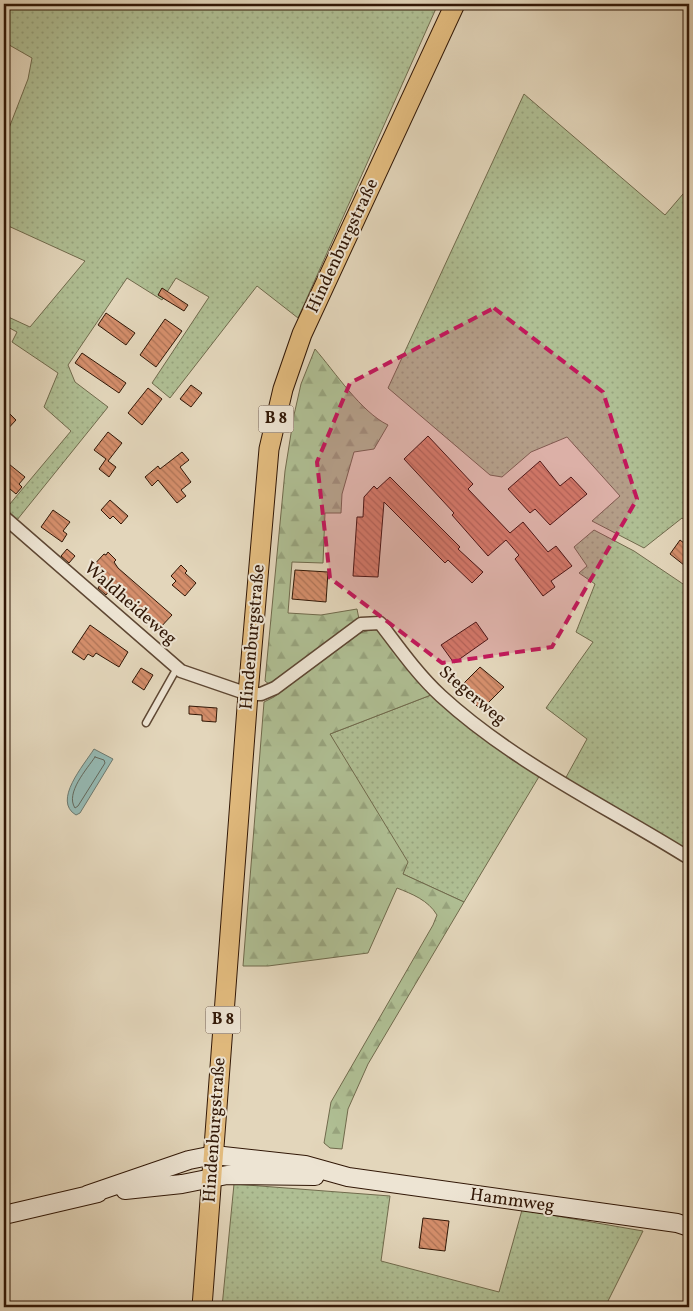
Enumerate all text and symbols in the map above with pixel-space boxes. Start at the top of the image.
street label: Hindenburgstraße [301,175,385,317]
road number: B 8 [258,406,294,432]
street label: Waldheideweg [78,557,182,651]
street label: Hindenburgstraße [234,563,272,711]
street label: Stegerweg [433,660,511,732]
road number: B 8 [206,1006,240,1034]
street label: Hindenburgstraße [197,1056,233,1204]
street label: Hammweg [468,1183,556,1219]

